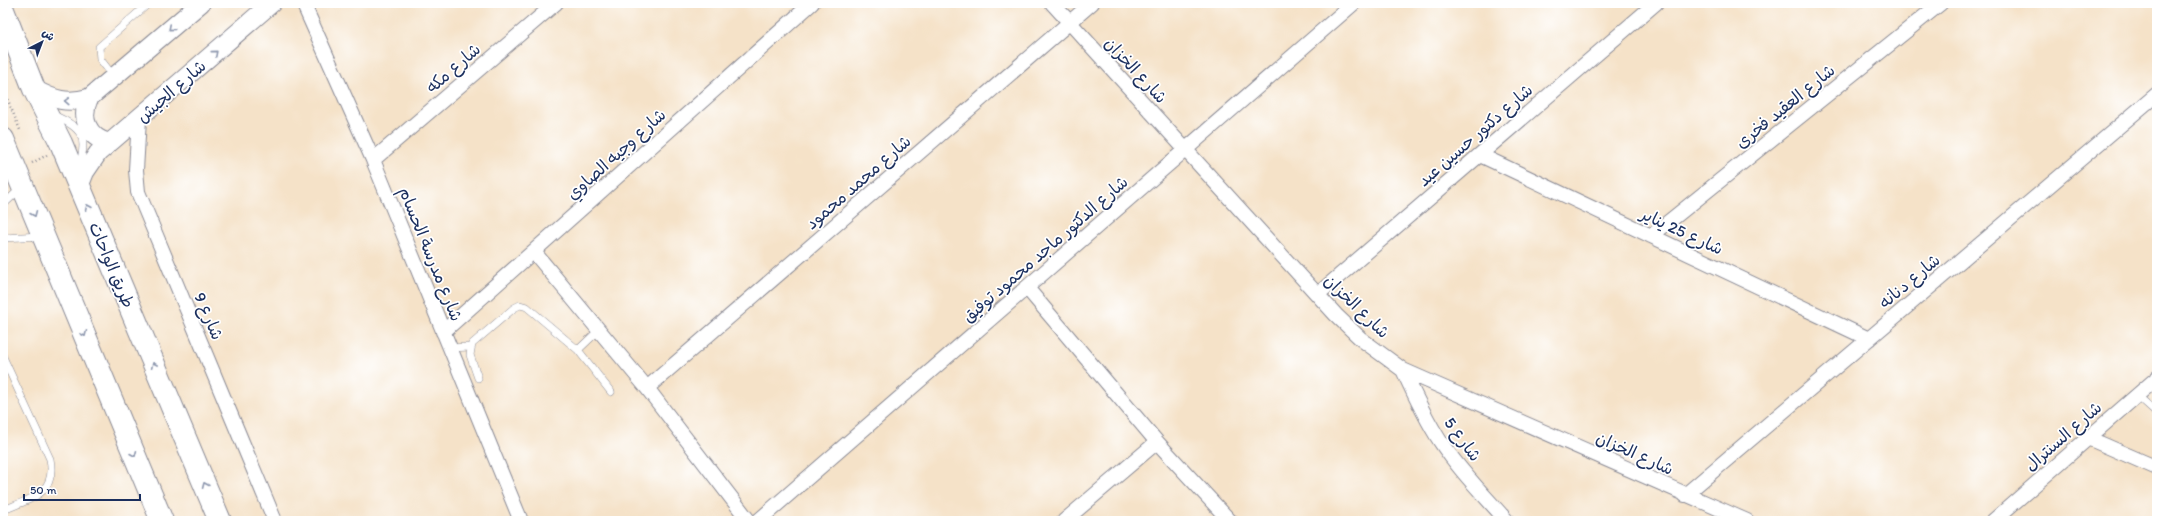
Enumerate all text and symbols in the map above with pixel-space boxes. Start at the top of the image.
north arrow [22,22,62,62]
one-way arrow [168,24,176,31]
text: ش [40,26,57,44]
street label: شارع الخزان [1099,33,1172,108]
street label: شارع مكه [422,39,486,99]
one-way arrow [210,50,218,58]
street label: شارع الجيش [132,55,211,128]
street label: شارع العقيد فخرى [1731,60,1840,154]
street label: شارع دكتور حسين عيد [1413,80,1538,192]
one-way arrow [64,97,70,106]
street label: شارع وجيه الصاوي [562,104,672,206]
street label: شارع محمد محمود [801,131,916,235]
street label: شارع الدكتور ماجد محمود توفيق [958,172,1133,328]
street label: شارع مدرسة الحسام [392,184,467,325]
street label: شارع 25 يناير [1635,202,1726,261]
one-way arrow [84,203,92,210]
one-way arrow [29,209,37,217]
street label: طريق الواحات [84,219,139,311]
street label: شارع دنانه [1874,250,1945,314]
street label: شارع الخزان [1319,270,1394,343]
street label: شارع 9 [188,289,228,343]
one-way arrow [80,330,88,337]
one-way arrow [151,362,159,370]
street label: شارع السنترال [2020,397,2107,476]
street label: شارع 5 [1439,413,1486,466]
street label: شارع الخزان [1592,427,1677,481]
one-way arrow [130,450,138,457]
scale bar [24,476,140,502]
one-way arrow [201,482,209,489]
text: 50 m [30,483,56,497]

